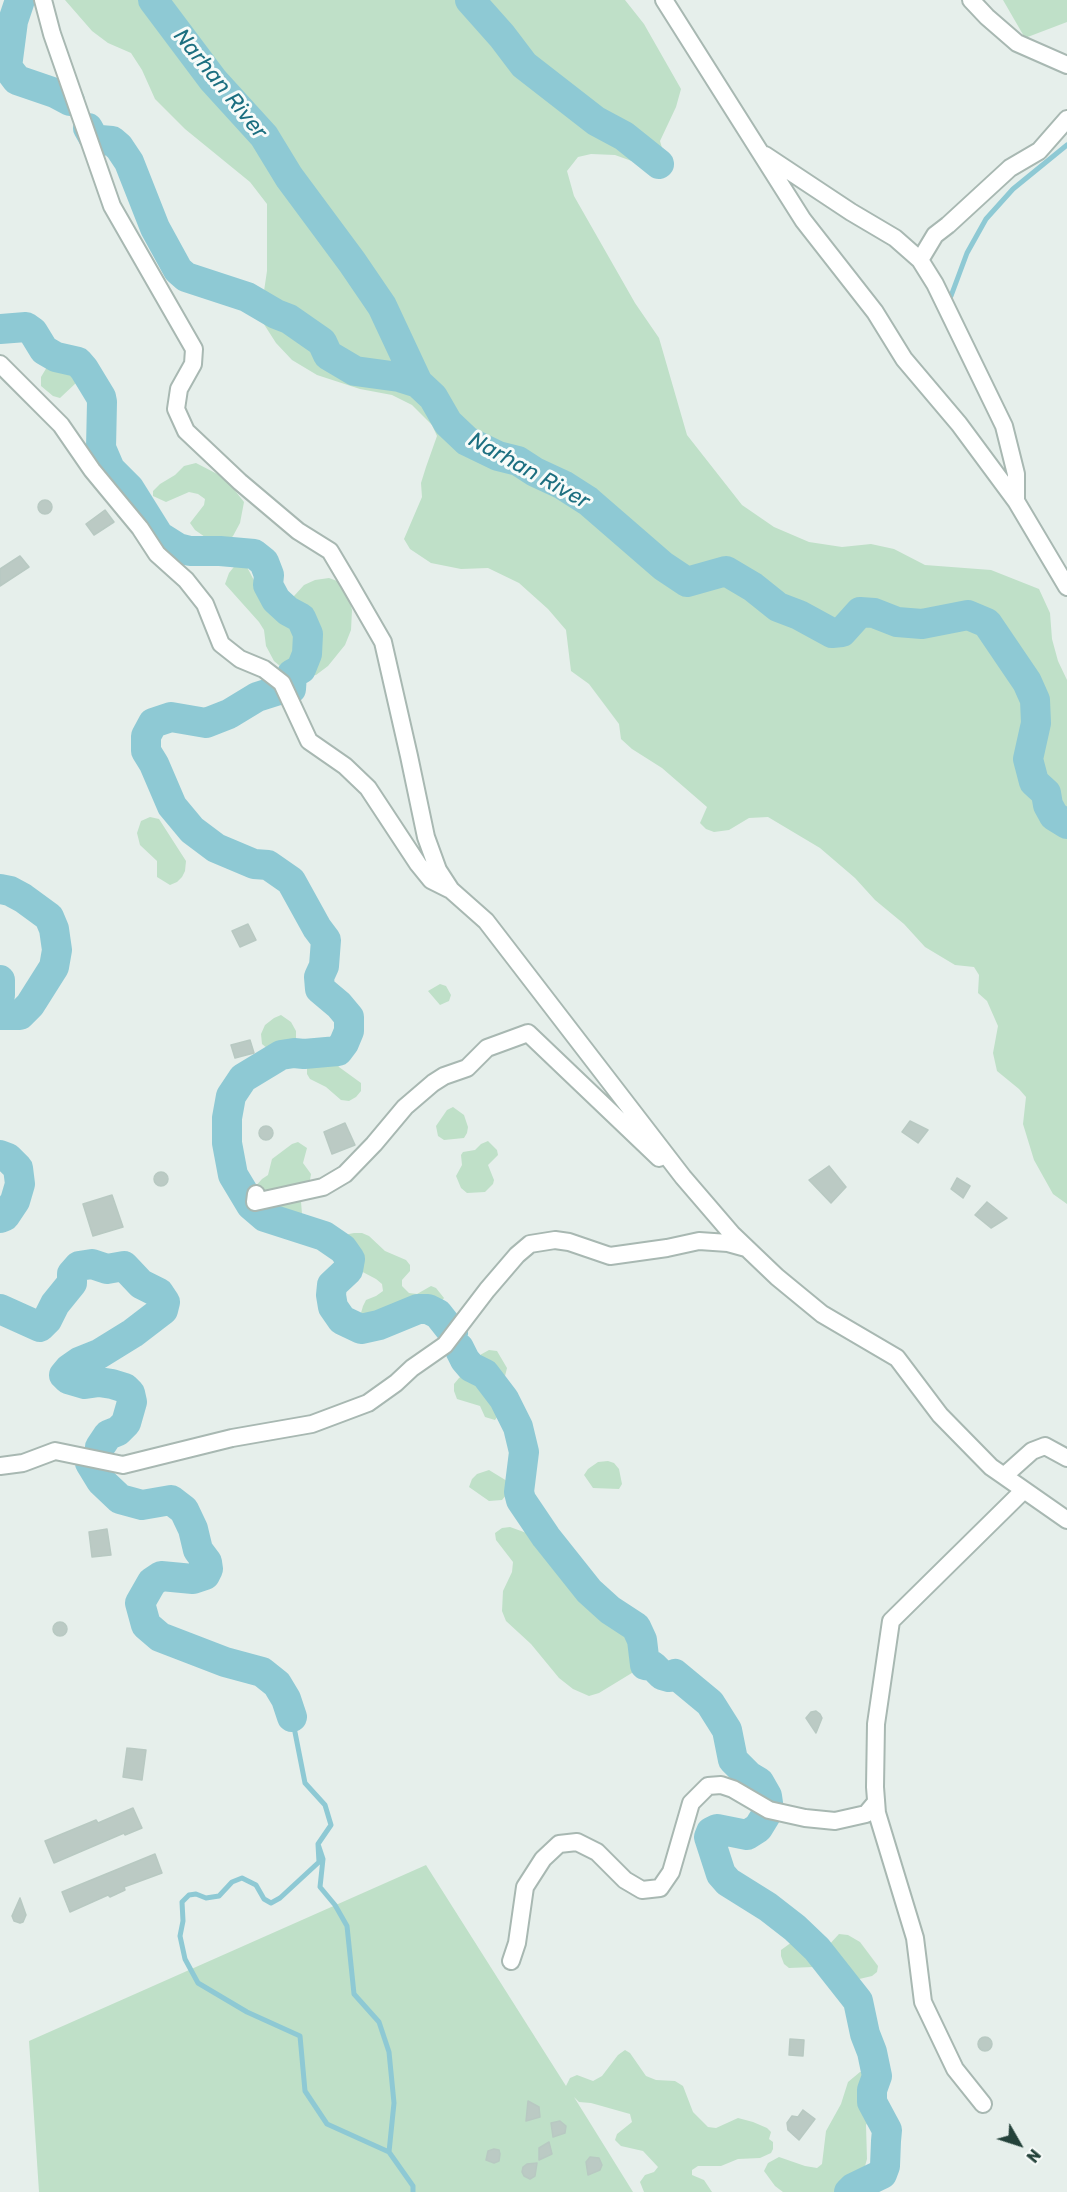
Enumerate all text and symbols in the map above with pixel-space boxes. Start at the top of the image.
water label: Narhan River [168,24,272,144]
water label: Narhan River [464,427,594,515]
north arrow [989,2114,1049,2174]
text: N [1022,2145,1044,2166]

